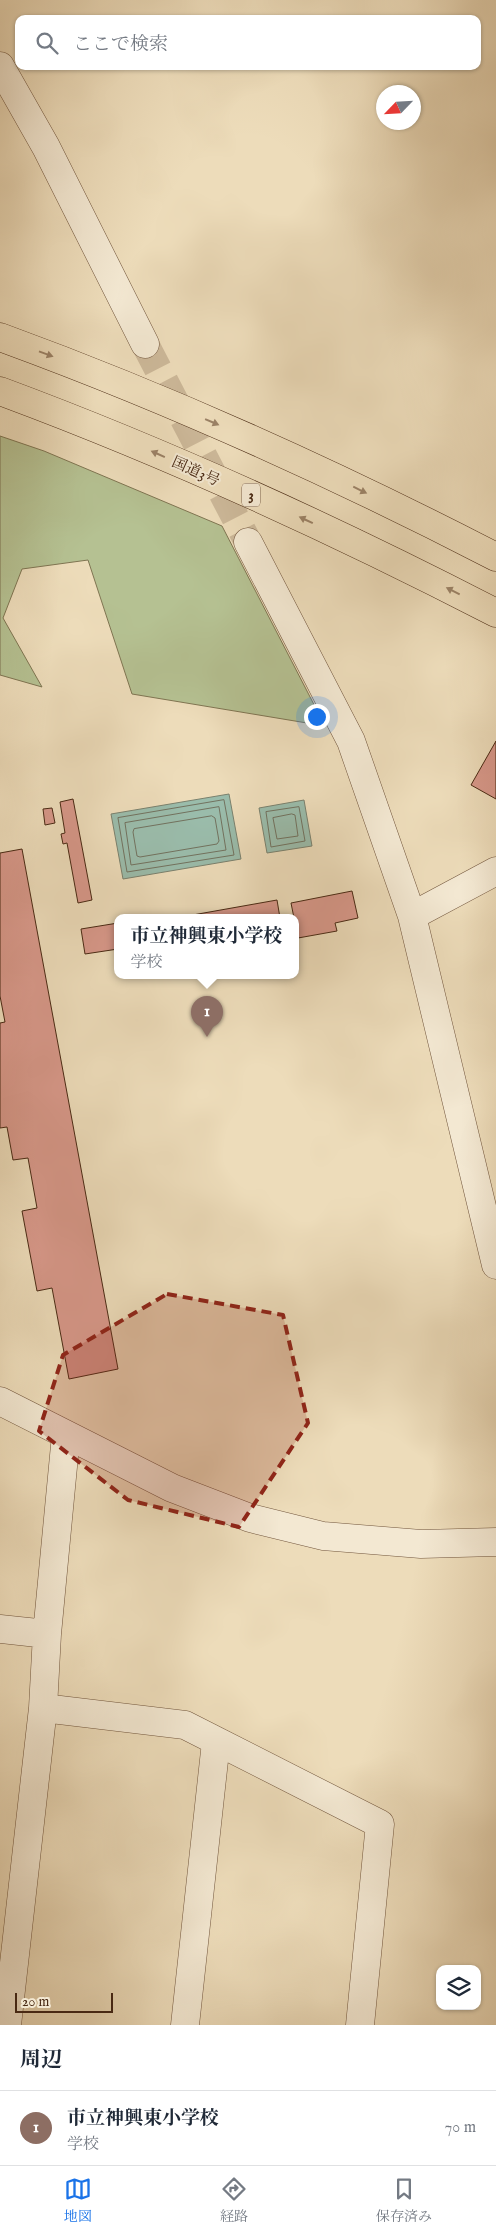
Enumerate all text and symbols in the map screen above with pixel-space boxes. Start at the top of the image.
search box [15,15,481,70]
icon: search [33,29,61,57]
text: ここで検索 [73,33,168,57]
north arrow [376,85,421,130]
one-way arrow [39,350,54,358]
one-way arrow [205,419,219,427]
one-way arrow [151,450,165,458]
street label: 国道3号 [169,452,223,490]
road number: 3 [242,484,260,506]
one-way arrow [353,486,367,494]
one-way arrow [299,516,314,524]
one-way arrow [445,587,460,595]
your location [304,704,330,730]
popup [114,914,299,979]
text: 市立神興東小学校 [130,925,283,949]
text: 学校 [130,953,163,973]
pin: 1 [191,996,223,1037]
map controls [436,1965,481,2010]
button: layers [436,1965,481,2010]
scale bar [15,1990,112,2013]
text: 20 m [22,1993,49,2011]
text: 周辺 [20,2047,62,2074]
text: 市立神興東小学校 [67,2107,219,2131]
text: 1 [33,2118,39,2138]
text: 70 m [445,2118,476,2138]
text: 学校 [67,2135,99,2155]
tab: 地図 [64,2175,92,2226]
tab: 経路 [220,2175,248,2226]
tab: 保存済み [376,2175,432,2226]

